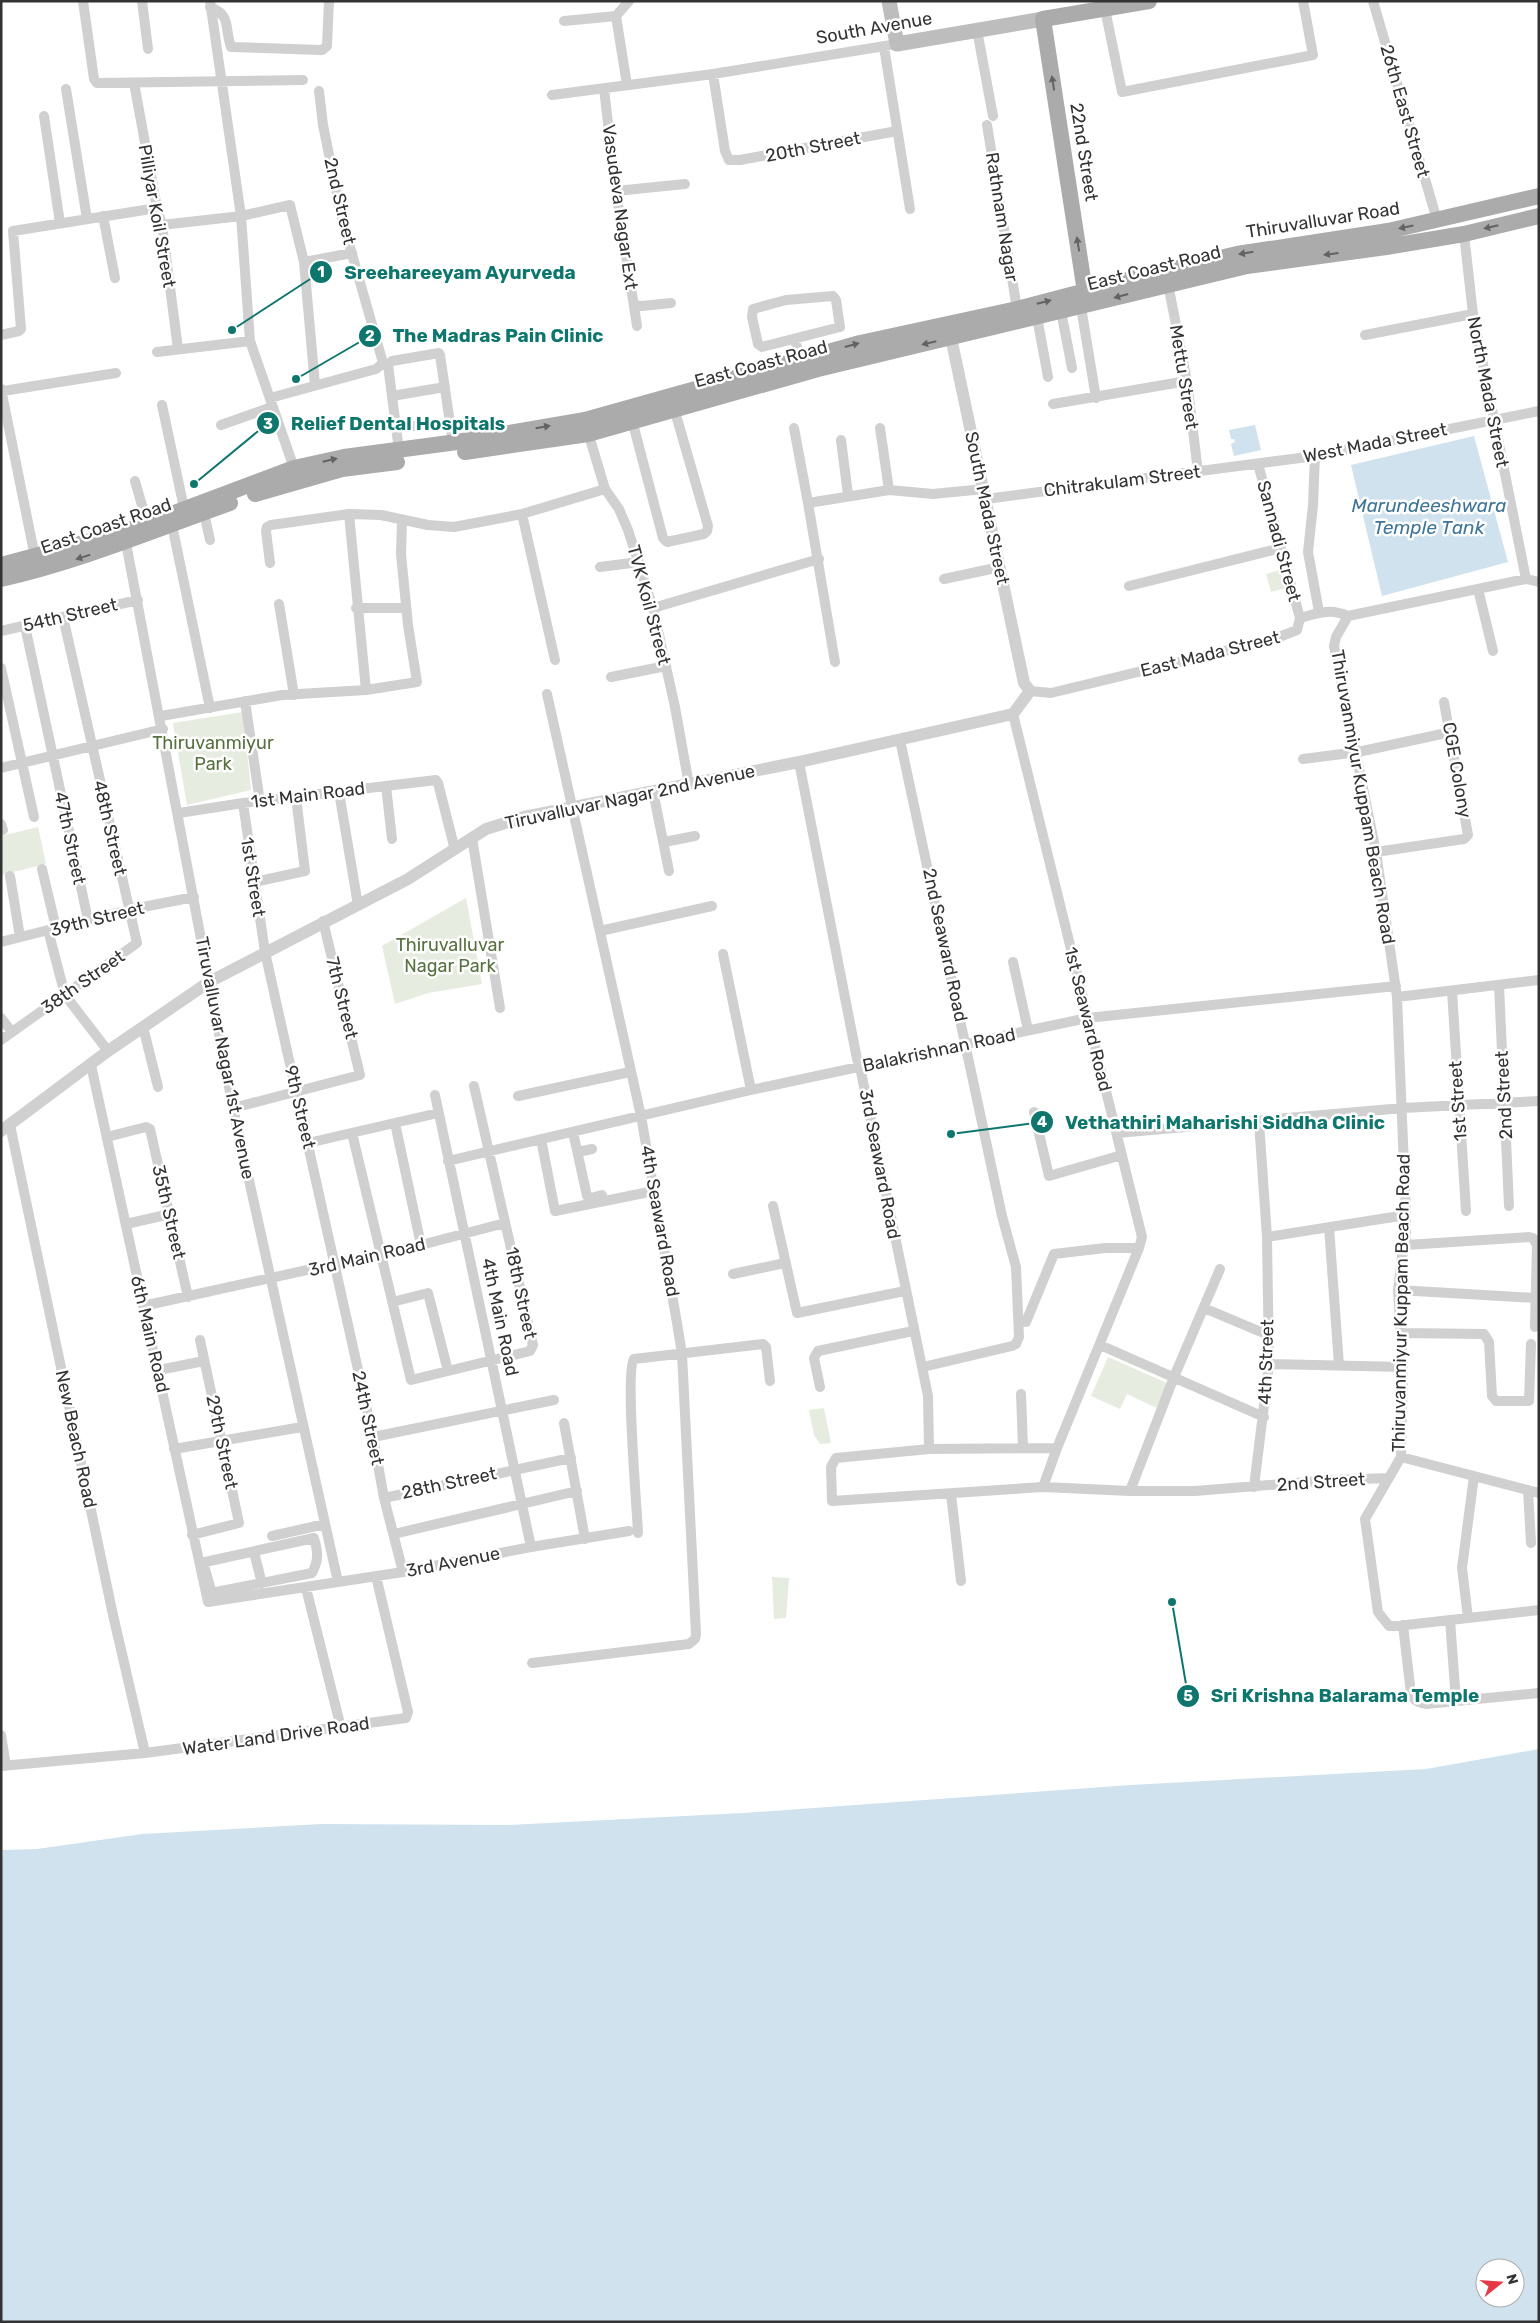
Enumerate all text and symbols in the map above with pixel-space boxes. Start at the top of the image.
street label: South Avenue [814,7,934,49]
street label: 26th East Street [1375,42,1435,180]
one-way arrow [1048,75,1056,91]
street label: 22nd Street [1065,101,1103,203]
street label: Vasudeva Nagar Ext [598,123,642,291]
street label: 20th Street [764,127,862,167]
street label: Pilliyar Koil Street [134,143,180,289]
street label: Rathnam Nagar [981,151,1023,283]
street label: 2nd Street [319,155,361,247]
street label: Thiruvalluvar Road [1245,197,1401,243]
one-way arrow [1398,223,1414,231]
one-way arrow [1484,223,1499,231]
one-way arrow [1074,235,1082,251]
street label: East Coast Road [1085,241,1223,295]
one-way arrow [1237,249,1253,257]
one-way arrow [1323,251,1339,259]
callout: Sreehareeyam Ayurveda [309,255,586,289]
text: Sreehareeyam Ayurveda [344,261,576,284]
text: 1 [317,263,325,281]
one-way arrow [1113,292,1128,300]
one-way arrow [1037,298,1052,306]
street label: North Mada Street [1463,315,1513,469]
callout: The Madras Pain Clinic [357,319,613,353]
street label: Mettu Street [1165,323,1203,431]
text: The Madras Pain Clinic [392,324,604,347]
text: 2 [365,327,375,345]
street label: East Coast Road [692,336,830,392]
one-way arrow [921,339,936,347]
one-way arrow [844,341,859,349]
callout: Relief Dental Hospitals [256,406,516,440]
text: Relief Dental Hospitals [291,412,505,435]
text: 3 [263,415,273,433]
street label: West Mada Street [1301,418,1449,468]
one-way arrow [535,423,551,431]
street label: South Mada Street [960,429,1014,587]
one-way arrow [323,456,338,464]
street label: Chitrakulam Street [1042,460,1202,502]
street label: Sannadi Street [1252,478,1306,604]
street label: East Coast Road [38,493,174,559]
water label: Marundeeshwara Temple Tank [1352,494,1506,539]
street label: TVK Koil Street [622,543,676,667]
one-way arrow [76,553,91,561]
street label: 54th Street [21,593,119,637]
street label: East Mada Street [1138,626,1282,682]
street label: Thiruvanmiyur Kuppam Beach Road [1326,648,1400,946]
street label: CGE Colony [1438,720,1476,820]
park label: Thiruvanmiyur Park [152,732,274,775]
street label: Tiruvalluvar Nagar 2nd Avenue [503,760,757,834]
street label: 1st Main Road [250,777,366,813]
street label: 48th Street [88,778,132,878]
street label: 47th Street [49,789,91,887]
street label: 1st Street [236,836,270,918]
street label: 2nd Seaward Road [918,866,972,1024]
street label: 39th Street [48,897,146,941]
park label: Thiruvalluvar Nagar Park [396,934,504,977]
street label: Tiruvalluvar Nagar 1st Avenue [191,935,259,1181]
street label: 38th Street [37,945,129,1019]
street label: 1st Seaward Road [1059,945,1117,1093]
street label: 7th Street [321,955,363,1041]
street label: Balakrishnan Road [861,1023,1017,1077]
street label: 2nd Street [1491,1050,1517,1140]
street label: 1st Street [1444,1060,1472,1142]
street label: 9th Street [280,1063,320,1151]
street label: 3rd Seaward Road [855,1087,905,1241]
callout: Vethathiri Maharishi Siddha Clinic [1030,1105,1395,1139]
text: Vethathiri Maharishi Siddha Clinic [1065,1111,1385,1134]
text: 4 [1037,1113,1047,1131]
street label: 4th Seaward Road [636,1144,684,1298]
street label: Thiruvanmiyur Kuppam Beach Road [1387,1154,1415,1452]
street label: 35th Street [147,1163,191,1261]
street label: 3rd Main Road [306,1233,428,1281]
street label: 18th Street [501,1245,541,1341]
street label: 4th Main Road [477,1256,523,1378]
street label: 6th Main Road [126,1273,174,1395]
street label: 4th Street [1254,1319,1278,1405]
street label: New Beach Road [51,1368,101,1510]
street label: 24th Street [347,1369,389,1467]
street label: 29th Street [201,1393,243,1491]
street label: 28th Street [400,1462,498,1504]
street label: 2nd Street [1276,1468,1366,1496]
street label: 3rd Avenue [404,1542,502,1582]
callout: Sri Krishna Balarama Temple [1176,1679,1490,1713]
text: Sri Krishna Balarama Temple [1211,1684,1479,1707]
text: 5 [1183,1687,1193,1705]
street label: Water Land Drive Road [181,1712,371,1760]
north arrow [1475,2258,1525,2308]
text: N [1502,2272,1522,2287]

